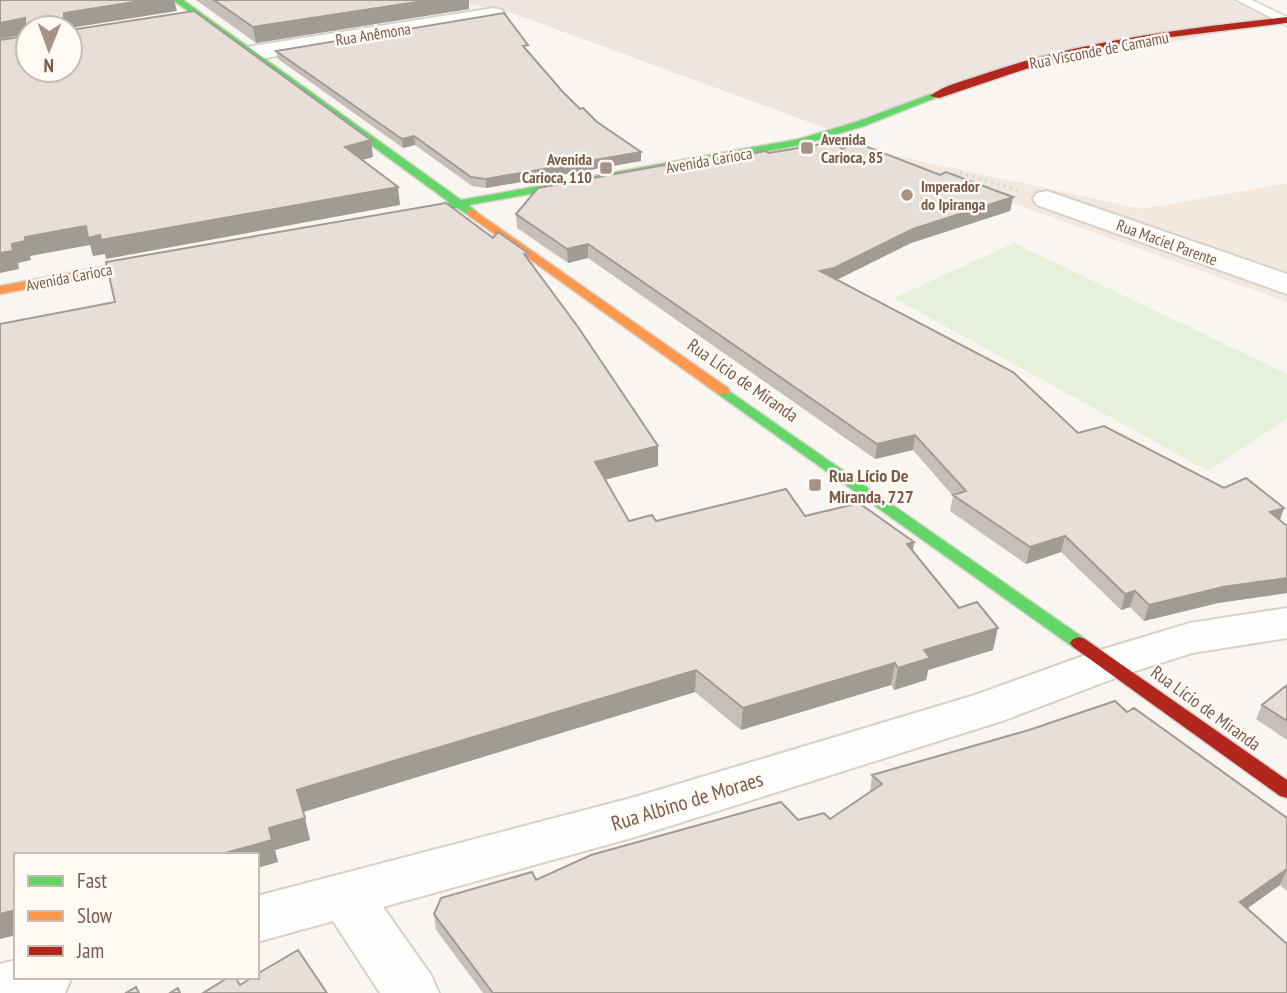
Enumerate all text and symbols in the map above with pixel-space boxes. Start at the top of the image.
north arrow [14,14,84,84]
street label: Rua Anêmona [334,18,412,50]
street label: Rua Visconde de Camamu [1028,27,1170,73]
text: N [43,54,54,78]
place label: Avenida Carioca, 85 [820,129,883,167]
marker: Avenida Carioca, 85 [799,140,815,156]
street label: Avenida Carioca [664,143,754,177]
place label: Avenida Carioca, 110 [522,149,592,187]
marker: Avenida Carioca, 110 [598,160,614,176]
place label: Imperador do Ipiranga [921,176,986,214]
marker: Imperador do Ipiranga [899,187,915,203]
street label: Rua Maciel Parente [1114,214,1220,270]
street label: Avenida Carioca [24,259,114,295]
street label: Rua Lício de Miranda [683,333,803,427]
place label: Rua Lício De Miranda, 727 [829,464,914,508]
marker: Rua Lício De Miranda, 727 [807,477,823,493]
street label: Rua Lício de Miranda [1147,660,1265,756]
street label: Rua Albino de Moraes [608,765,766,837]
legend [14,853,259,979]
text: Fast [77,867,107,894]
text: Slow [77,902,113,929]
text: Jam [76,937,104,964]

